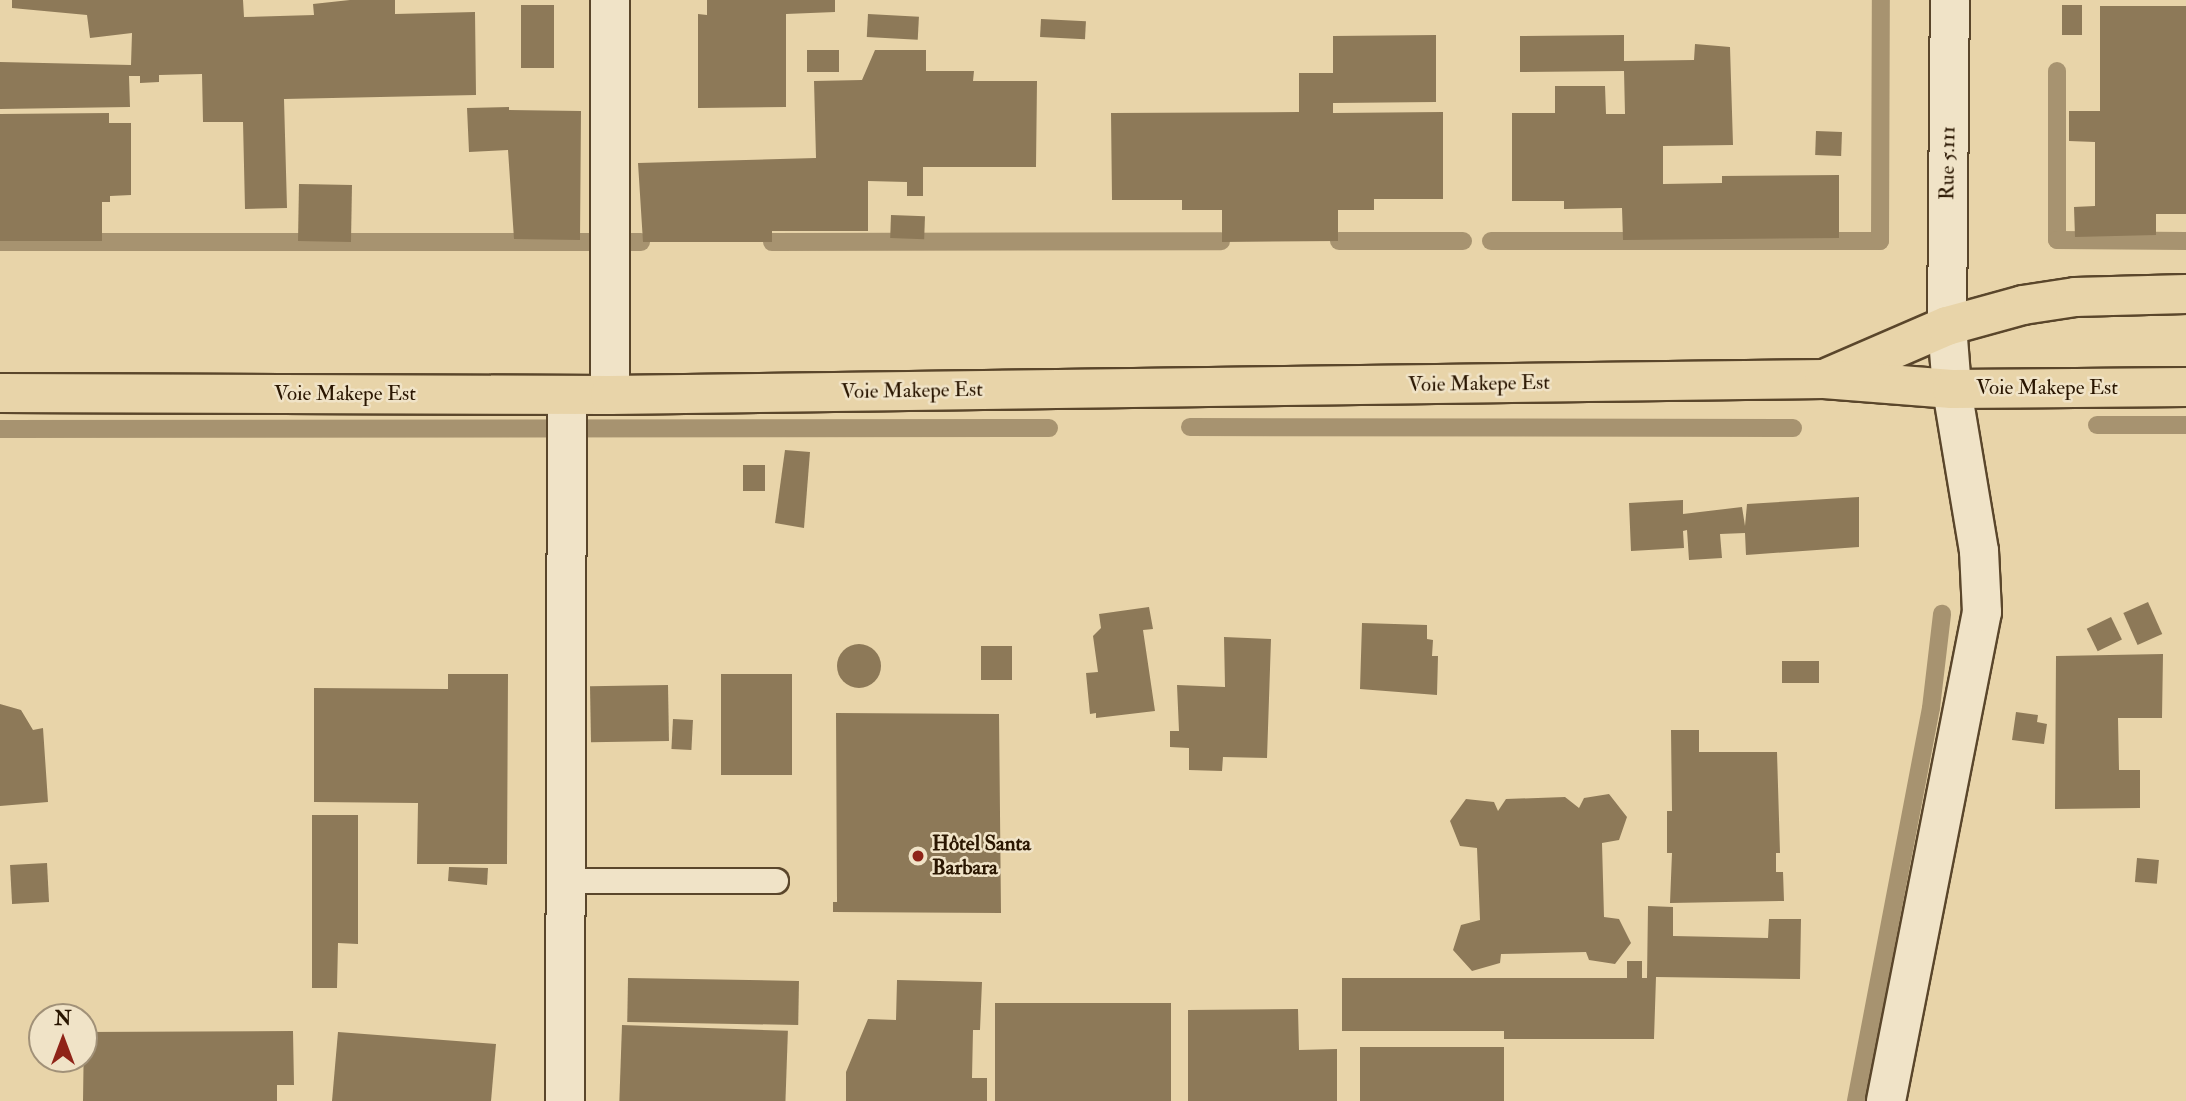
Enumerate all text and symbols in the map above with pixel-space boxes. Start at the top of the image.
street label: Rue 5.111 [1935,126,1961,200]
street label: Voie Makepe Est [1408,370,1550,398]
street label: Voie Makepe Est [1976,375,2118,401]
street label: Voie Makepe Est [841,377,983,405]
street label: Voie Makepe Est [274,381,416,407]
place label: Hôtel Santa Barbara [932,831,1031,881]
marker: Hôtel Santa Barbara [910,848,926,864]
north arrow [28,1003,98,1073]
text: N [54,1007,72,1031]

